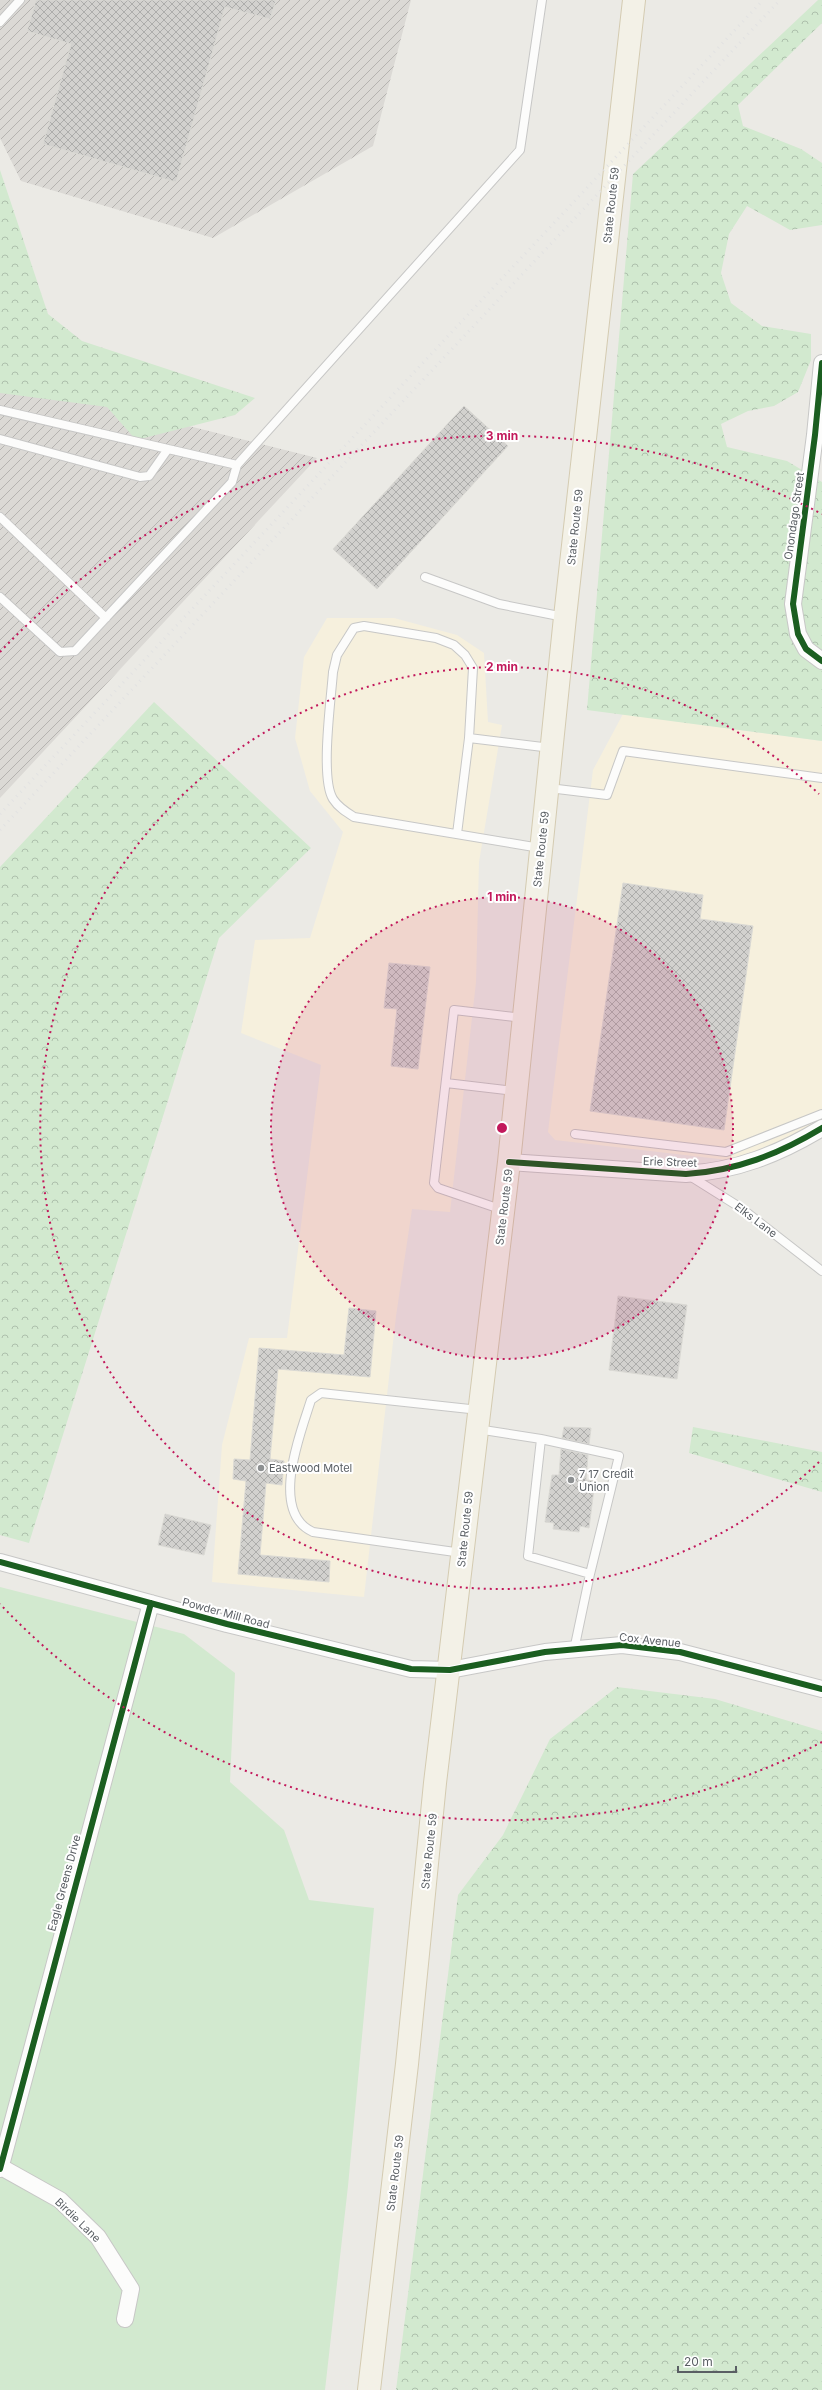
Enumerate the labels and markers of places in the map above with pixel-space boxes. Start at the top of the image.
centre of rings [495,1121,509,1135]
place label: Eastwood Motel [269,1461,352,1475]
marker: Eastwood Motel [256,1463,266,1473]
place label: 7 17 Credit Union [579,1467,634,1494]
marker: 7 17 Credit Union [566,1475,576,1485]

